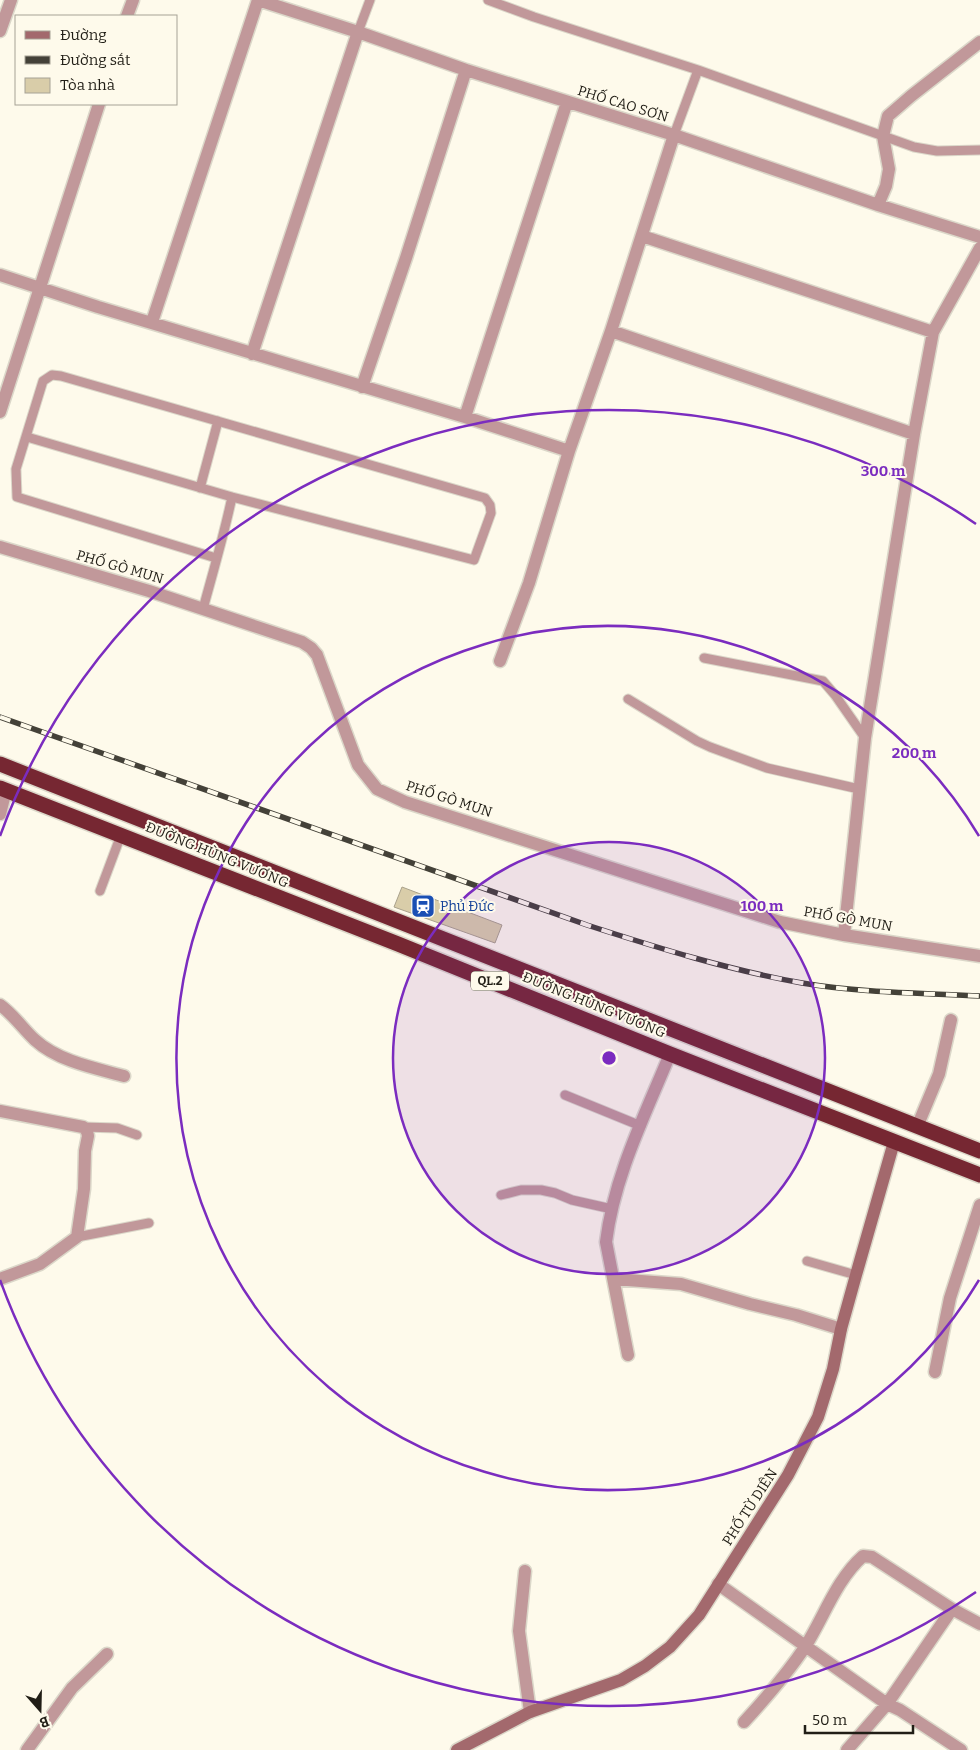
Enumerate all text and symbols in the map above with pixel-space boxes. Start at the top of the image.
legend [15,15,178,105]
text: Đường [60,26,107,44]
text: Đường sắt [60,51,131,69]
text: Tòa nhà [60,76,115,94]
street label: PHỐ CAO SƠN [576,79,671,126]
text: 300 m [861,462,906,480]
street label: PHỐ GÒ MUN [75,544,166,588]
text: 200 m [892,744,937,762]
street label: PHỐ GÒ MUN [404,774,495,821]
street label: ĐƯỜNG HÙNG VƯƠNG [143,818,291,892]
station icon: Phủ Đức [410,893,436,919]
text: 100 m [741,897,784,915]
place label: Phủ Đức [440,898,494,915]
street label: PHỐ GÒ MUN [802,900,894,935]
street label: ĐƯỜNG HÙNG VƯƠNG [520,968,668,1042]
road number: QL.2 [471,971,509,990]
centre of rings [600,1049,618,1067]
street label: PHỐ TỪ DIÊN [716,1464,781,1549]
north arrow [15,1685,65,1735]
scale bar [805,1702,912,1734]
text: 50 m [812,1711,848,1729]
text: B [37,1712,51,1731]

